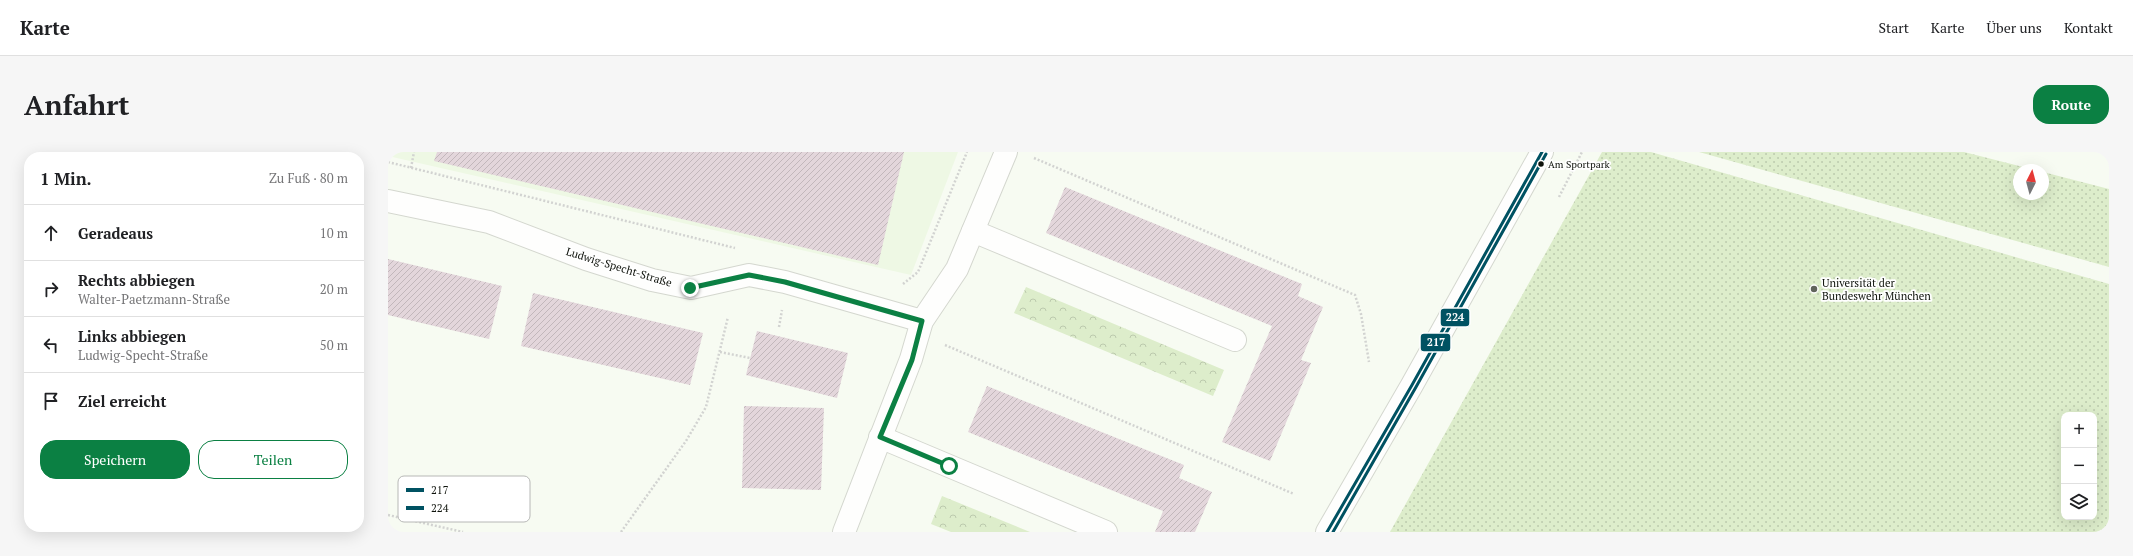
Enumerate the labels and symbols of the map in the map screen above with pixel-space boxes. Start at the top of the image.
place label: Am Sportpark [1548,158,1611,171]
marker: Am Sportpark [1536,159,1546,169]
north arrow [2013,164,2049,200]
street label: Ludwig-Specht-Straße [564,244,674,290]
place label: Universität der Bundeswehr München [1822,276,1931,303]
route end [681,279,699,297]
marker: Universität der Bundeswehr München [1809,284,1819,294]
line badge: 224 [1440,308,1470,327]
text: 224 [1446,310,1465,324]
line badge: 217 [1420,333,1451,352]
text: 217 [1427,335,1445,349]
route start [940,457,958,475]
legend [398,476,530,522]
text: 217 [431,483,449,497]
text: 224 [431,501,449,515]

